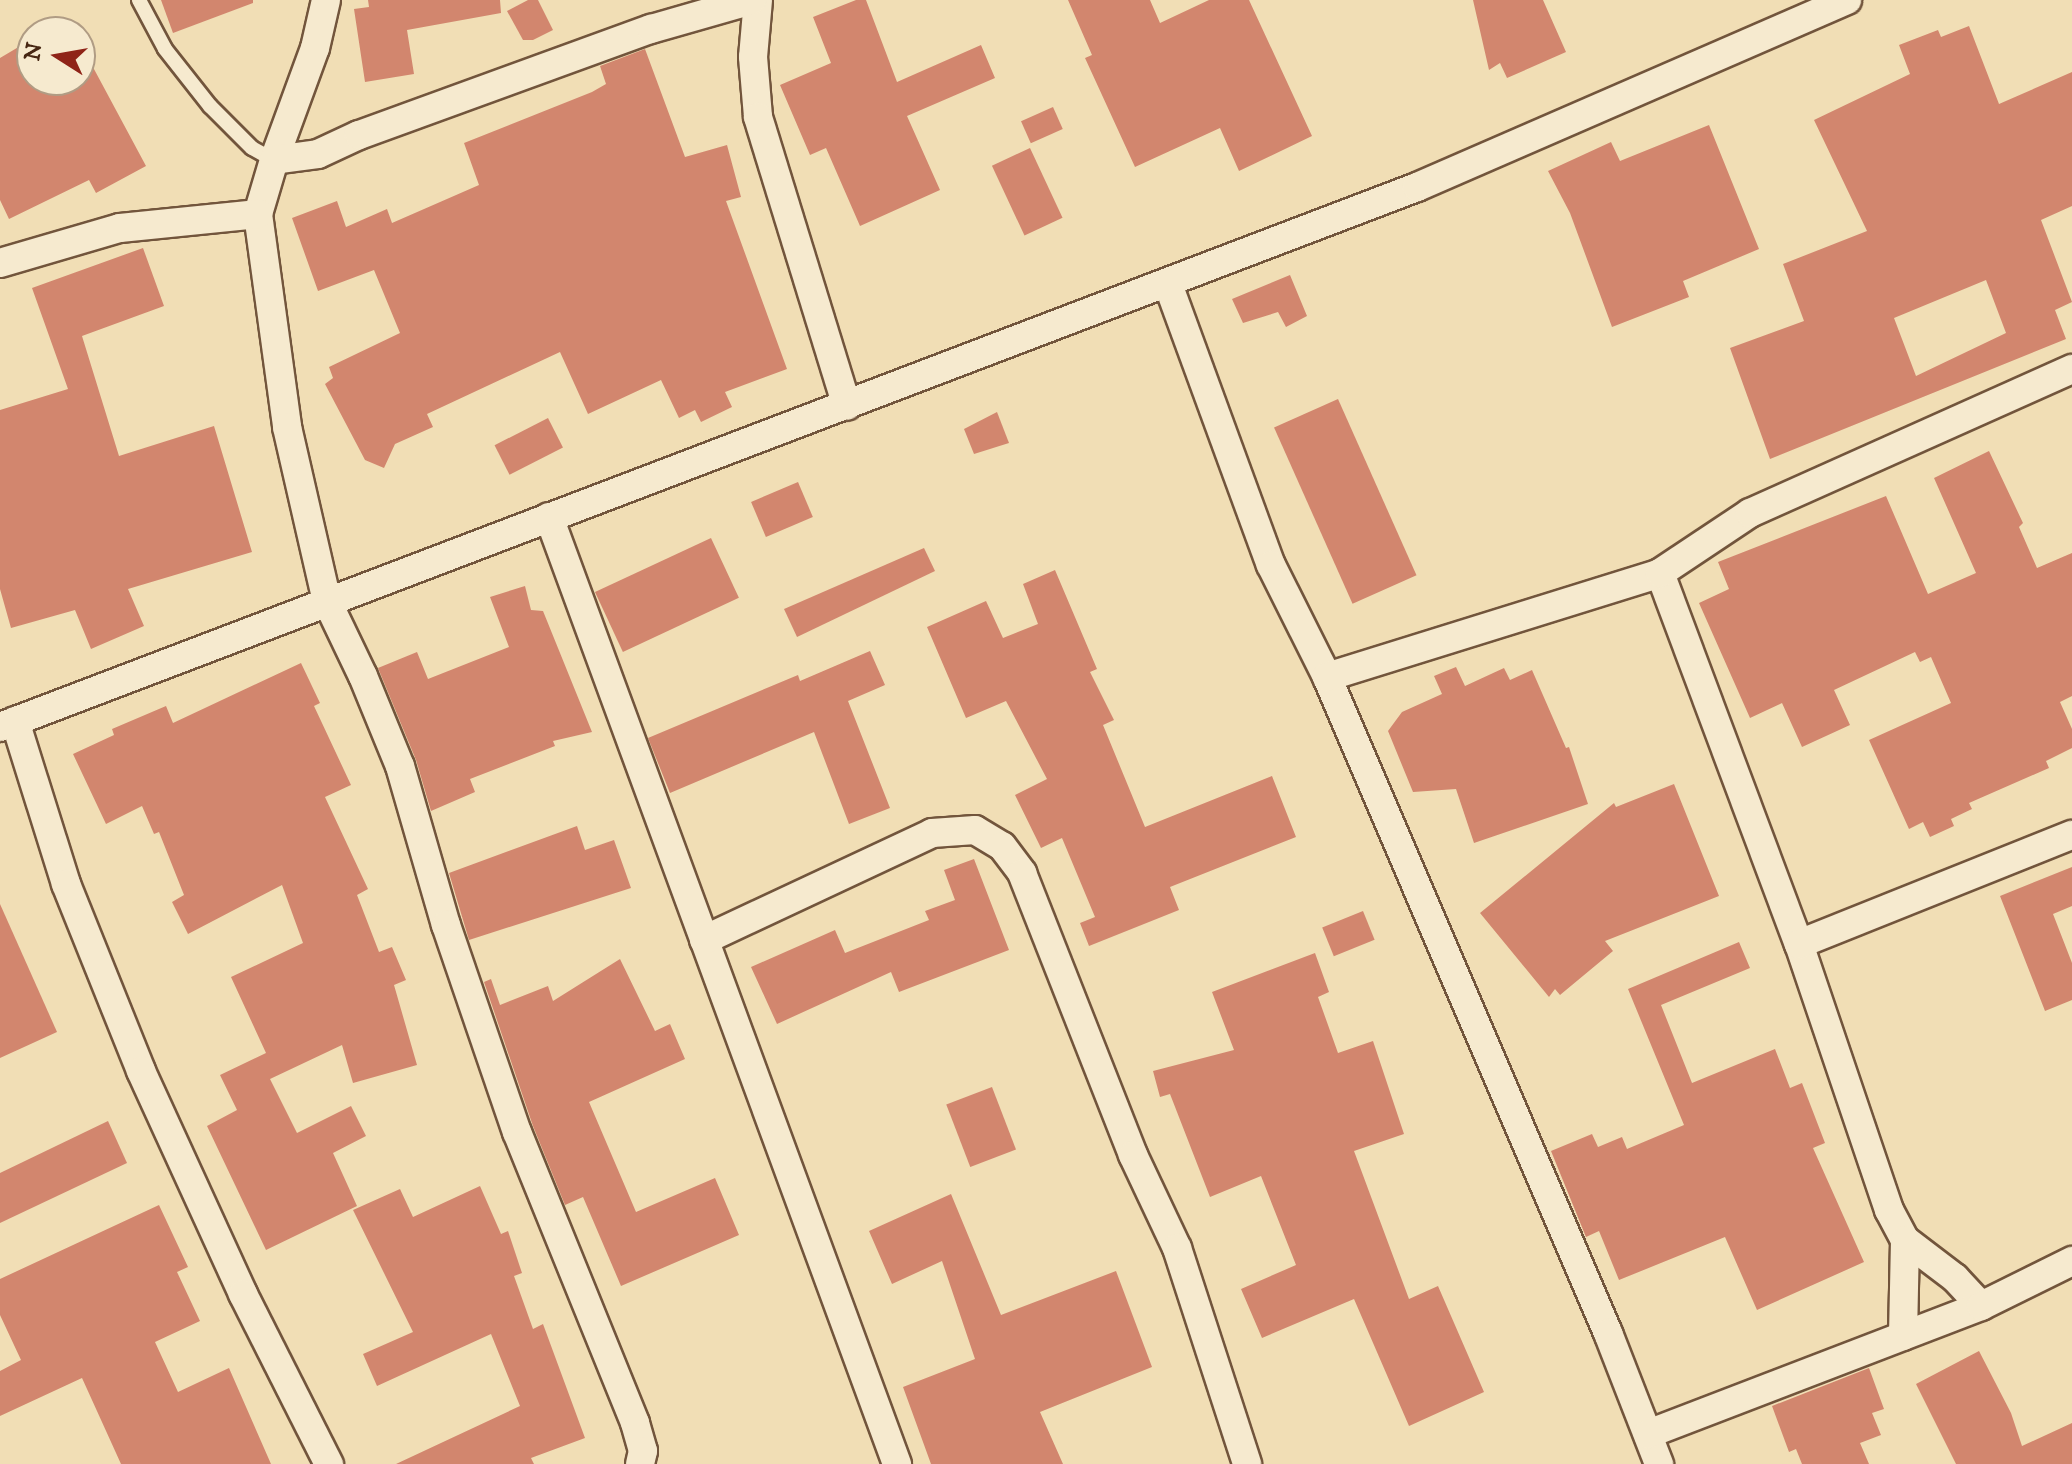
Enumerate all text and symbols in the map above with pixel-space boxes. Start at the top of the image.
north arrow [16,16,96,96]
text: N [19,40,49,63]

